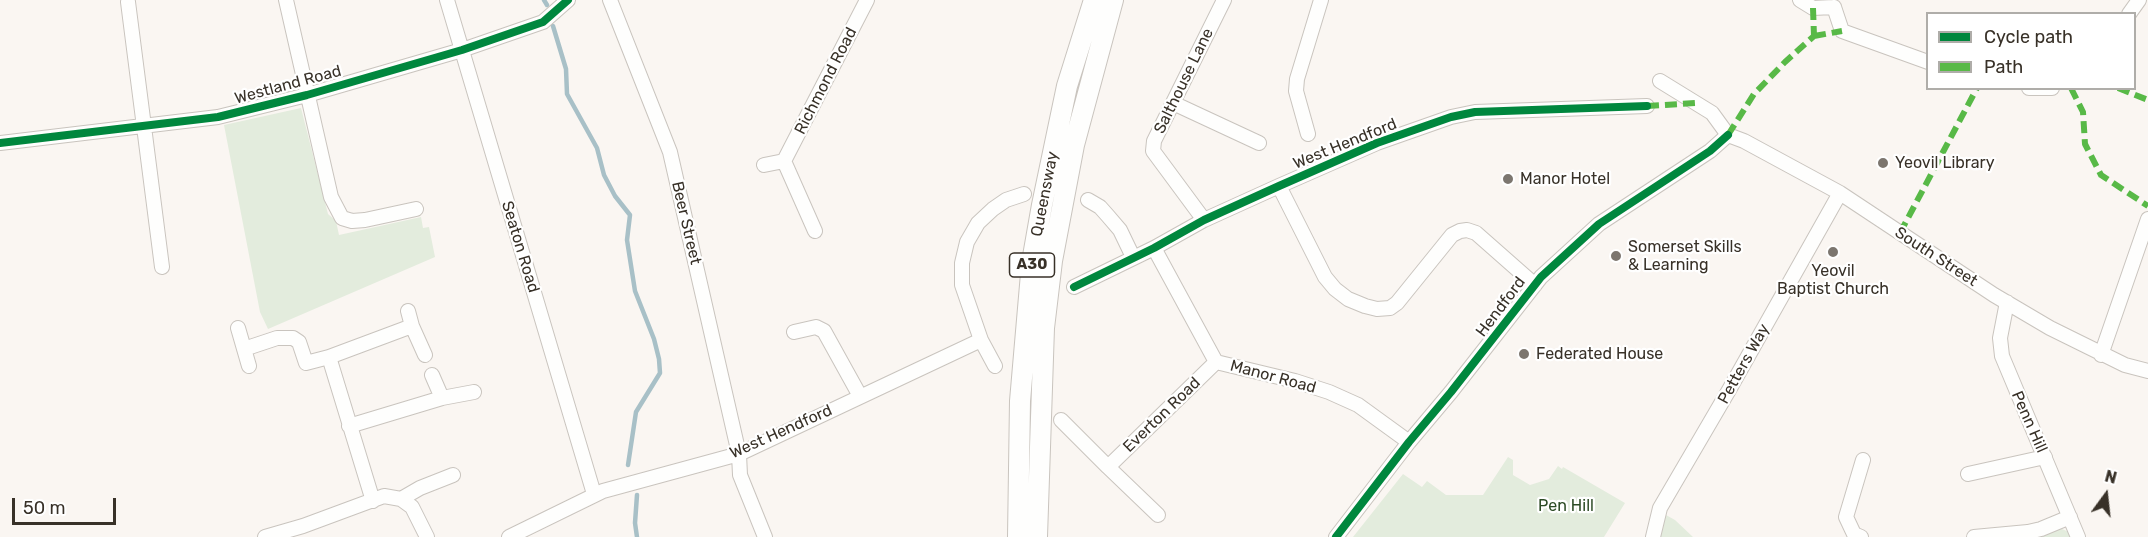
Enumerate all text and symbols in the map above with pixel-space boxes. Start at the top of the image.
legend [1926,12,2136,90]
street label: Richmond Road [791,24,861,138]
street label: Salthouse Lane [1150,25,1218,137]
text: Cycle path [1984,26,2073,48]
text: Path [1984,56,2023,78]
street label: Westland Road [233,62,343,108]
street label: West Hendford [1290,114,1400,174]
street label: Queensway [1027,150,1063,238]
place label: Yeovil Library [1895,153,1994,173]
marker: Yeovil Library [1876,156,1890,170]
place label: Manor Hotel [1520,169,1610,189]
marker: Manor Hotel [1501,172,1515,186]
street label: Beer Street [667,179,705,267]
street label: Seaton Road [497,199,543,295]
street label: South Street [1891,223,1981,291]
place label: Somerset Skills & Learning [1628,237,1742,275]
marker: Yeovil Baptist Church [1826,245,1840,259]
marker: Somerset Skills & Learning [1609,249,1623,263]
road number: A30 [1010,253,1054,277]
place label: Yeovil Baptist Church [1777,261,1889,299]
street label: Hendford [1472,273,1530,341]
street label: Petters Way [1714,321,1774,407]
place label: Federated House [1536,344,1663,364]
marker: Federated House [1517,347,1531,361]
street label: Manor Road [1228,356,1318,398]
street label: Everton Road [1119,373,1205,457]
street label: Penn Hill [2007,388,2051,456]
street label: West Hendford [727,401,835,463]
north arrow [2076,465,2136,525]
text: N [2103,466,2119,488]
scale bar [15,486,118,524]
park label: Pen Hill [1538,496,1594,516]
text: 50 m [23,497,66,519]

